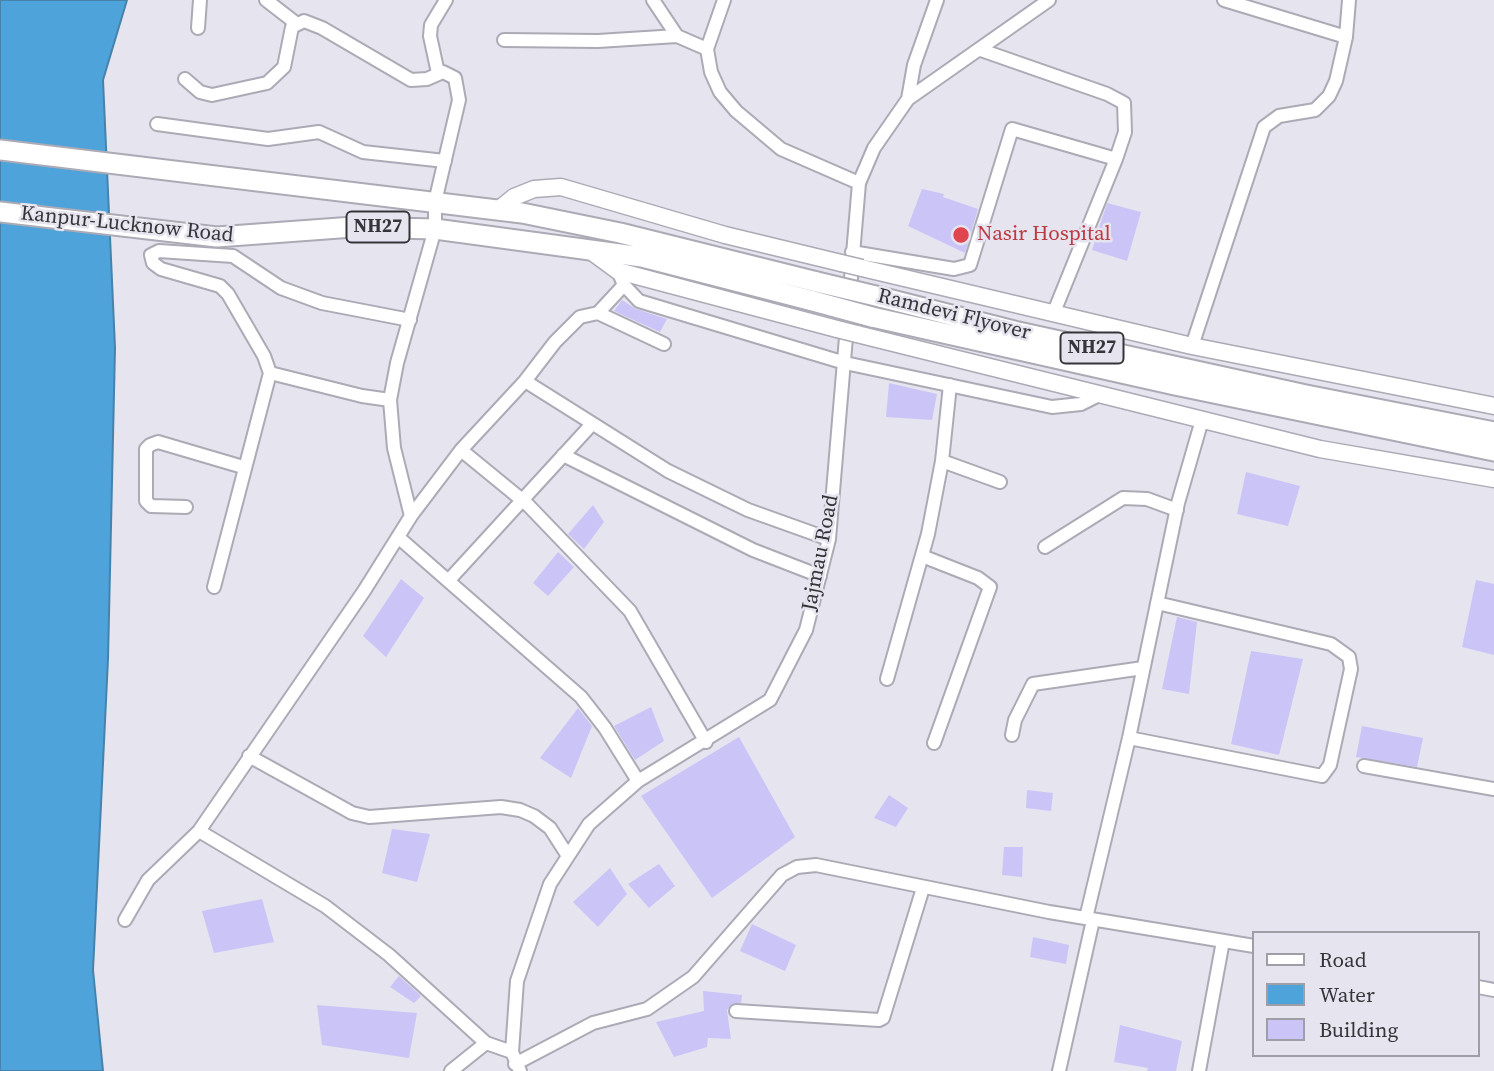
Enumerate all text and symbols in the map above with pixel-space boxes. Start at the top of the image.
street label: Kanpur-Lucknow Road [19,201,235,249]
road number: NH27 [346,212,410,243]
place label: Nasir Hospital [977,222,1111,248]
marker: Nasir Hospital [951,225,971,245]
street label: Ramdevi Flyover [875,284,1033,346]
road number: NH27 [1060,332,1124,364]
street label: Jajmau Road [797,493,845,613]
legend [1252,931,1480,1057]
text: Road [1319,945,1367,974]
text: Water [1319,980,1375,1009]
text: Building [1319,1015,1398,1044]

